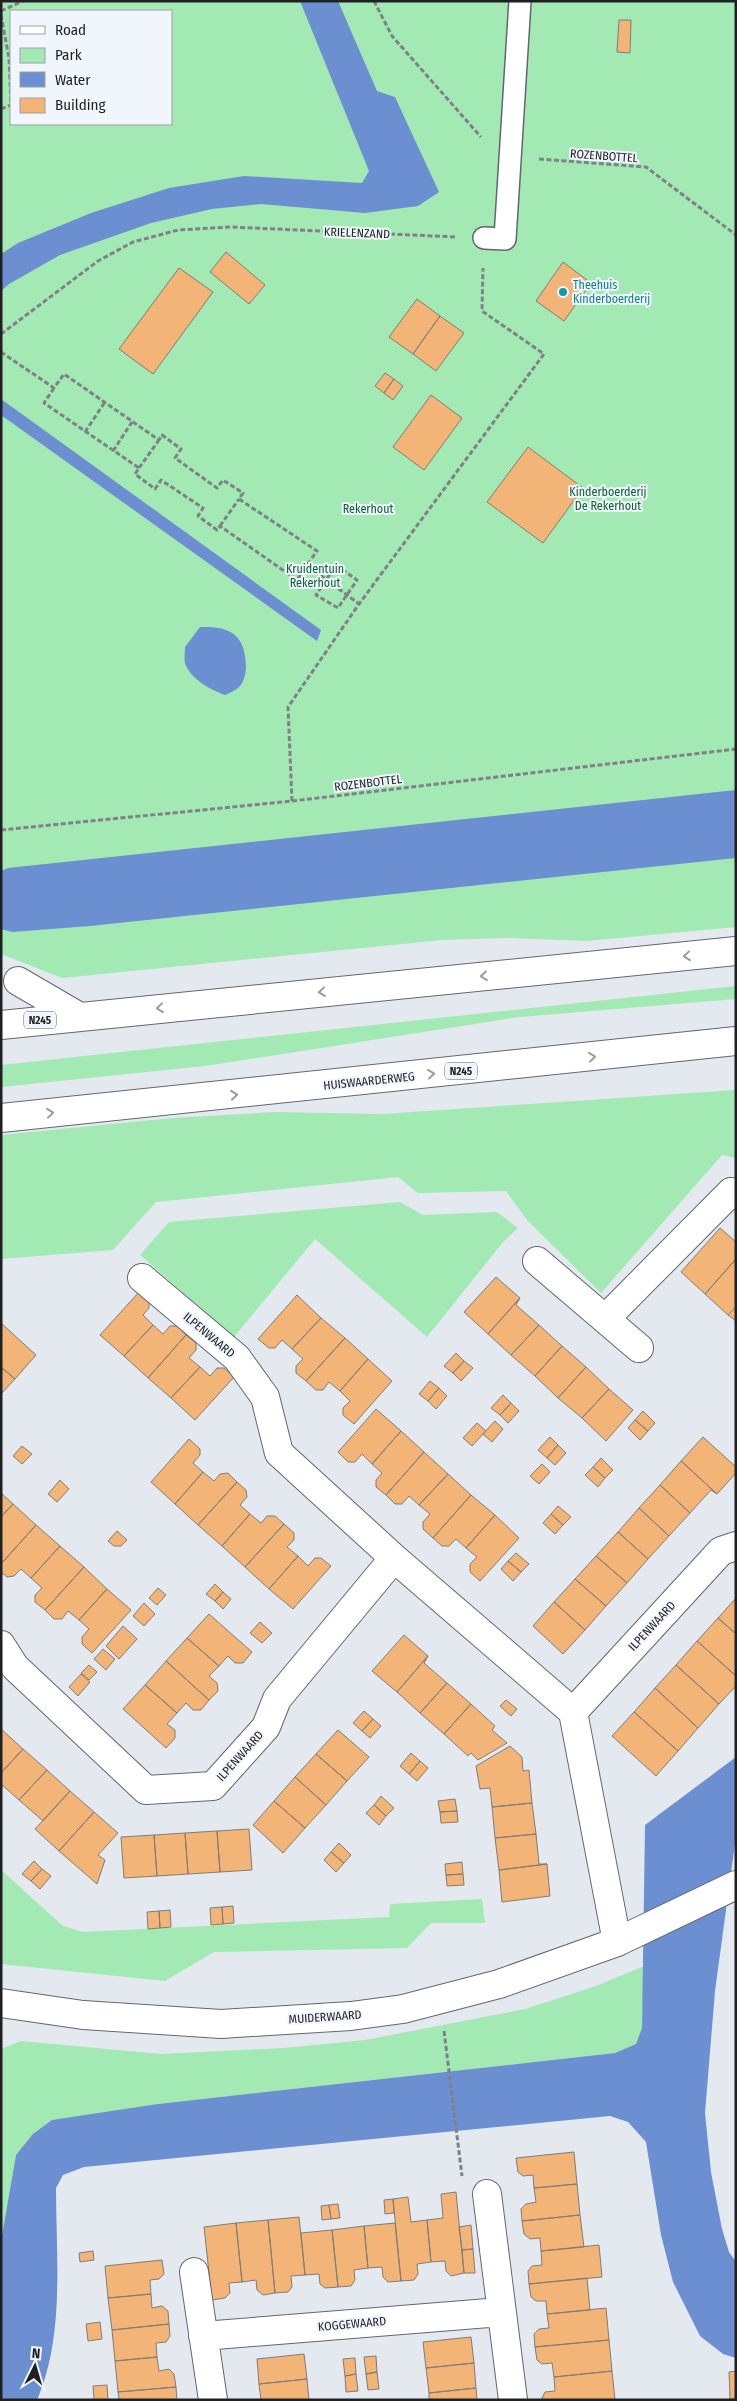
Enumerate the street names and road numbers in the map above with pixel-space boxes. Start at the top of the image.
street label: ROZENBOTTEL [570,147,639,165]
street label: KRIELENZAND [324,225,390,241]
street label: ROZENBOTTEL [333,772,403,794]
road number: N245 [24,1012,56,1028]
road number: N245 [445,1062,477,1080]
street label: HUISWAARDERWEG [323,1069,416,1093]
street label: ILPENWAARD [180,1309,238,1361]
street label: ILPENWAARD [625,1598,679,1654]
street label: ILPENWAARD [214,1728,266,1784]
street label: MUIDERWAARD [288,2007,362,2027]
street label: KOGGEWAARD [317,2314,387,2334]

